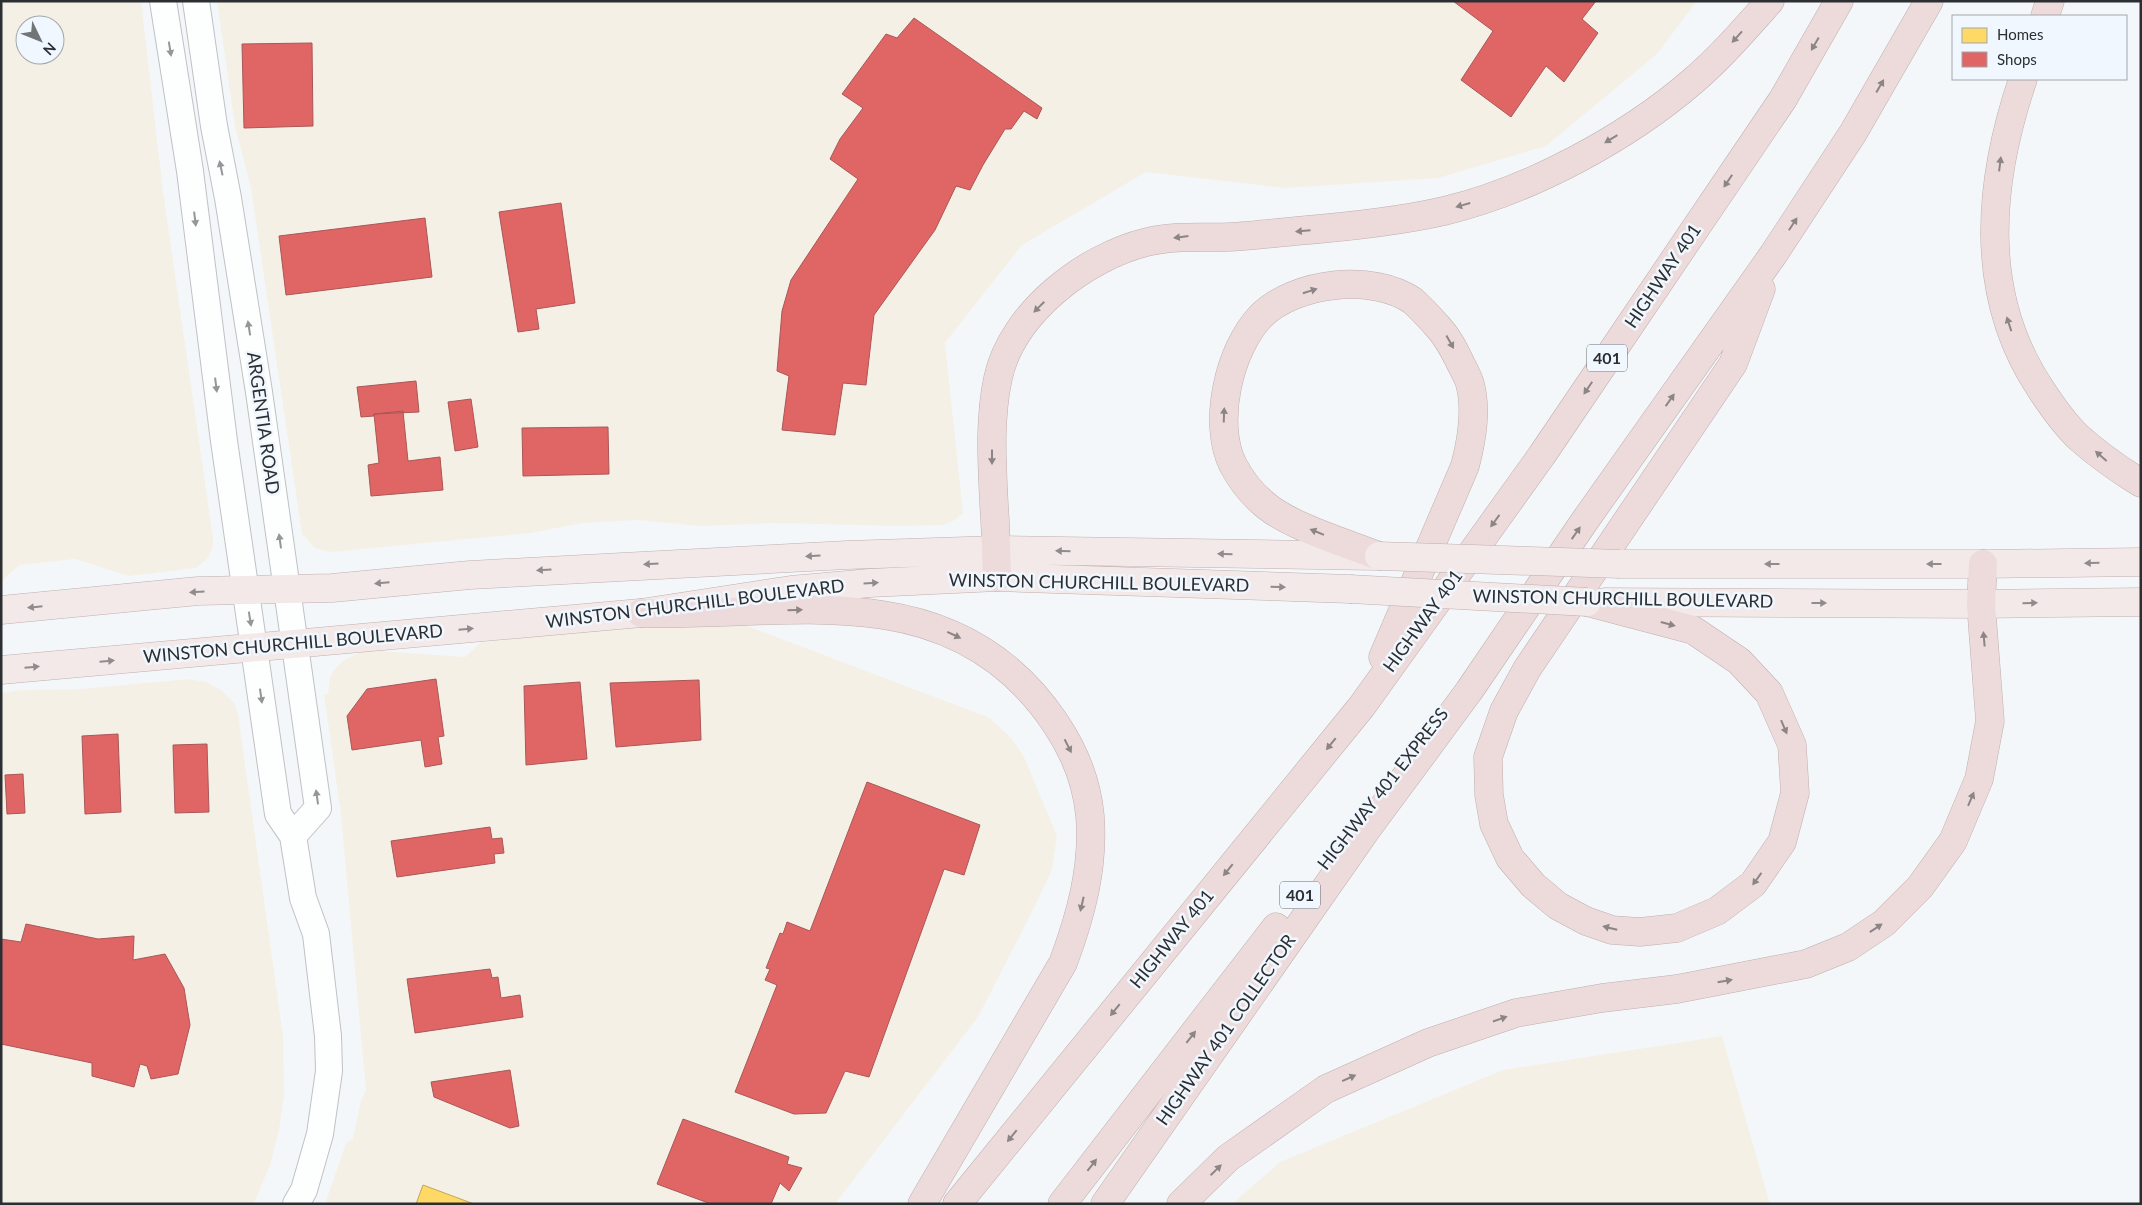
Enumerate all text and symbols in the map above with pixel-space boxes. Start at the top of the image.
north arrow [15,15,65,65]
legend [1952,15,2127,80]
text: Homes [1997,25,2043,43]
one-way arrow [1731,31,1743,43]
one-way arrow [1810,37,1819,50]
text: N [40,39,60,59]
one-way arrow [167,42,175,58]
text: Shops [1997,50,2037,68]
one-way arrow [1875,80,1884,93]
one-way arrow [1605,134,1618,143]
one-way arrow [1996,156,2004,172]
one-way arrow [217,159,225,175]
one-way arrow [1723,174,1733,187]
one-way arrow [1456,202,1471,210]
one-way arrow [191,211,199,227]
one-way arrow [1789,217,1798,231]
street label: HIGHWAY 401 [1619,219,1705,332]
one-way arrow [1295,227,1311,235]
one-way arrow [1173,233,1189,241]
one-way arrow [1302,286,1317,294]
one-way arrow [1033,300,1045,312]
one-way arrow [2005,317,2012,332]
one-way arrow [244,320,252,336]
one-way arrow [1446,335,1454,350]
road number: 401 [1587,344,1627,372]
street label: ARGENTIA ROAD [243,350,285,495]
one-way arrow [213,377,221,393]
one-way arrow [1583,381,1593,394]
one-way arrow [1665,393,1675,407]
one-way arrow [1221,406,1229,422]
one-way arrow [989,449,997,465]
one-way arrow [2095,450,2108,461]
one-way arrow [1490,514,1500,528]
one-way arrow [1571,526,1581,540]
one-way arrow [1309,528,1324,536]
one-way arrow [276,532,284,548]
one-way arrow [1055,547,1071,555]
one-way arrow [1217,549,1233,557]
one-way arrow [805,553,821,561]
one-way arrow [2084,559,2100,567]
one-way arrow [642,560,658,568]
one-way arrow [1764,560,1780,568]
one-way arrow [1926,560,1942,568]
street label: HIGHWAY 401 [1378,565,1467,676]
one-way arrow [536,567,552,575]
street label: WINSTON CHURCHILL BOULEVARD [948,568,1250,596]
street label: WINSTON CHURCHILL BOULEVARD [544,574,846,632]
one-way arrow [374,579,390,587]
one-way arrow [863,579,879,587]
one-way arrow [1270,583,1286,591]
street label: WINSTON CHURCHILL BOULEVARD [1472,584,1774,612]
one-way arrow [189,588,205,596]
one-way arrow [1811,599,1827,607]
one-way arrow [2022,599,2038,607]
one-way arrow [27,603,43,611]
one-way arrow [787,606,803,614]
one-way arrow [246,611,254,627]
street label: WINSTON CHURCHILL BOULEVARD [142,619,444,667]
one-way arrow [1661,620,1676,628]
one-way arrow [458,625,474,633]
one-way arrow [947,631,961,639]
one-way arrow [1980,631,1988,647]
one-way arrow [100,657,116,665]
one-way arrow [24,663,40,671]
one-way arrow [258,688,266,704]
street label: HIGHWAY 401 EXPRESS [1312,703,1452,874]
one-way arrow [1781,720,1789,734]
one-way arrow [1325,737,1336,750]
one-way arrow [1064,738,1072,753]
one-way arrow [313,789,321,805]
one-way arrow [1967,792,1975,806]
one-way arrow [1223,863,1234,876]
one-way arrow [1751,872,1762,885]
road number: 401 [1280,882,1320,908]
street label: HIGHWAY 401 [1125,884,1218,992]
one-way arrow [1078,896,1086,911]
one-way arrow [1869,923,1883,933]
one-way arrow [1602,924,1617,932]
street label: HIGHWAY 401 COLLECTOR [1151,929,1300,1129]
one-way arrow [1717,976,1733,984]
one-way arrow [1109,1003,1120,1016]
one-way arrow [1493,1014,1508,1022]
one-way arrow [1186,1030,1197,1043]
one-way arrow [1342,1074,1357,1083]
one-way arrow [1007,1129,1018,1142]
one-way arrow [1087,1158,1097,1172]
one-way arrow [1210,1164,1222,1176]

